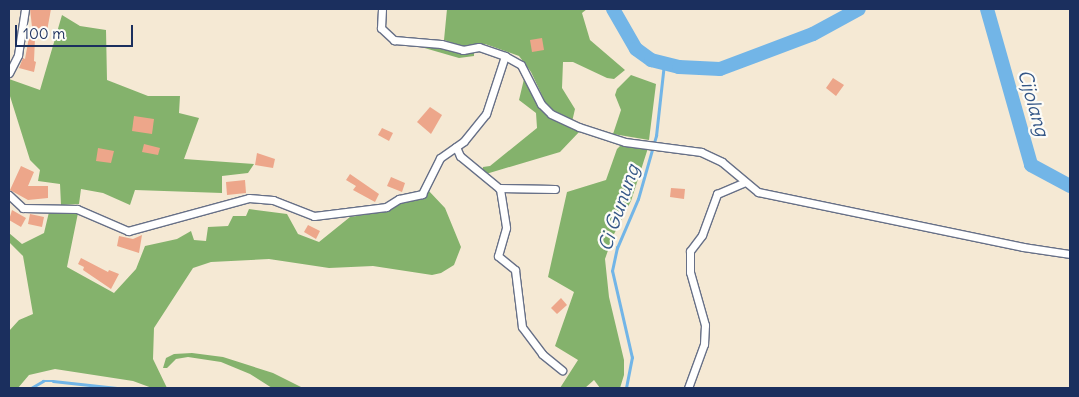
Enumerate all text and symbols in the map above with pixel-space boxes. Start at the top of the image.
scale bar [18,15,135,47]
text: 100 m [23,24,65,43]
water label: Cijolang [1013,67,1053,139]
water label: Ci Gunung [594,162,644,254]

